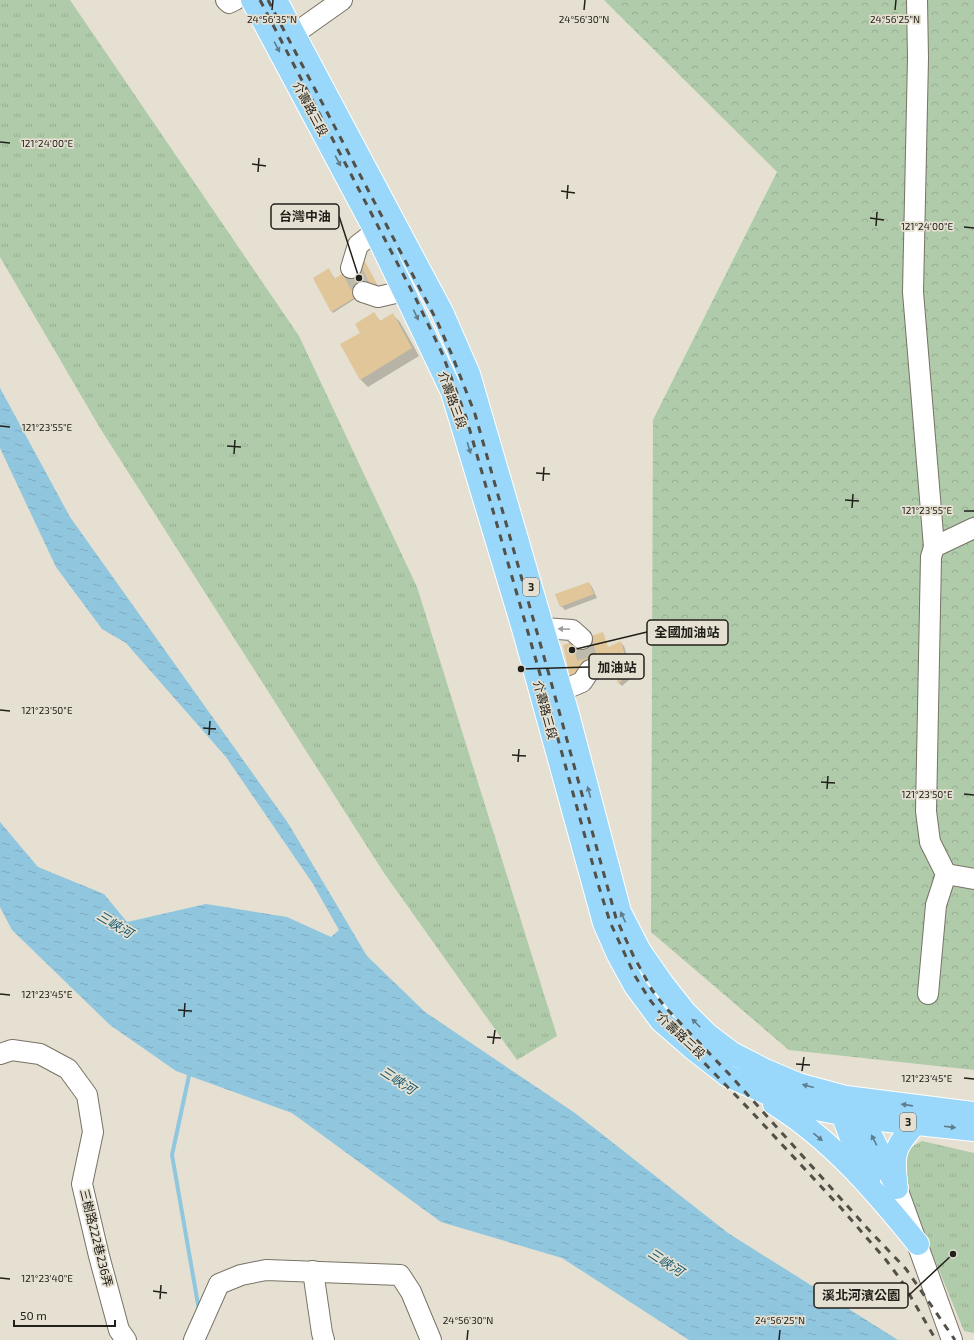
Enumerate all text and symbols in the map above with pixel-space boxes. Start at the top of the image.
text: 24°56'35"N [247,13,297,25]
text: 24°56'30"N [559,13,609,25]
text: 24°56'25"N [870,13,920,25]
one-way arrow [274,41,281,52]
street label: 介壽路三段 [291,79,331,138]
text: 121°24'00"E [21,137,74,149]
one-way arrow [335,156,342,167]
callout: 台灣中油 [271,204,339,229]
text: 台灣中油 [279,208,331,224]
text: 121°24'00"E [901,220,954,232]
one-way arrow [413,309,419,321]
street label: 介壽路三段 [436,369,470,430]
text: 121°23'55"E [22,421,73,433]
one-way arrow [466,443,472,455]
text: 121°23'55"E [902,504,953,516]
road number: 3 [523,578,539,596]
callout: 全國加油站 [647,620,728,645]
text: 全國加油站 [654,624,720,640]
one-way arrow [558,626,570,633]
callout: 加油站 [589,654,644,679]
text: 加油站 [597,659,637,675]
street label: 介壽路三段 [531,679,560,741]
text: 121°23'50"E [22,704,73,716]
one-way arrow [585,785,591,798]
text: 121°23'50"E [902,788,953,800]
water label: 三峽河 [94,907,138,942]
one-way arrow [620,911,626,923]
text: 121°23'45"E [22,988,73,1000]
street label: 介壽路三段 [655,1010,708,1061]
one-way arrow [691,1018,701,1028]
water label: 三峽河 [377,1063,421,1099]
text: 121°23'45"E [902,1072,953,1084]
one-way arrow [802,1083,815,1089]
one-way arrow [901,1102,914,1108]
road number: 3 [900,1113,916,1131]
one-way arrow [944,1124,956,1130]
one-way arrow [813,1133,823,1142]
one-way arrow [870,1135,877,1146]
street label: 三樹路222巷236弄 [78,1187,116,1288]
water label: 三峽河 [645,1245,689,1281]
text: 121°23'40"E [21,1272,73,1284]
callout: 溪北河濱公園 [814,1283,908,1308]
text: 溪北河濱公園 [822,1287,900,1303]
scale bar [14,1302,115,1328]
text: 50 m [20,1308,47,1322]
text: 24°56'30"N [443,1314,493,1326]
text: 24°56'25"N [755,1314,805,1326]

